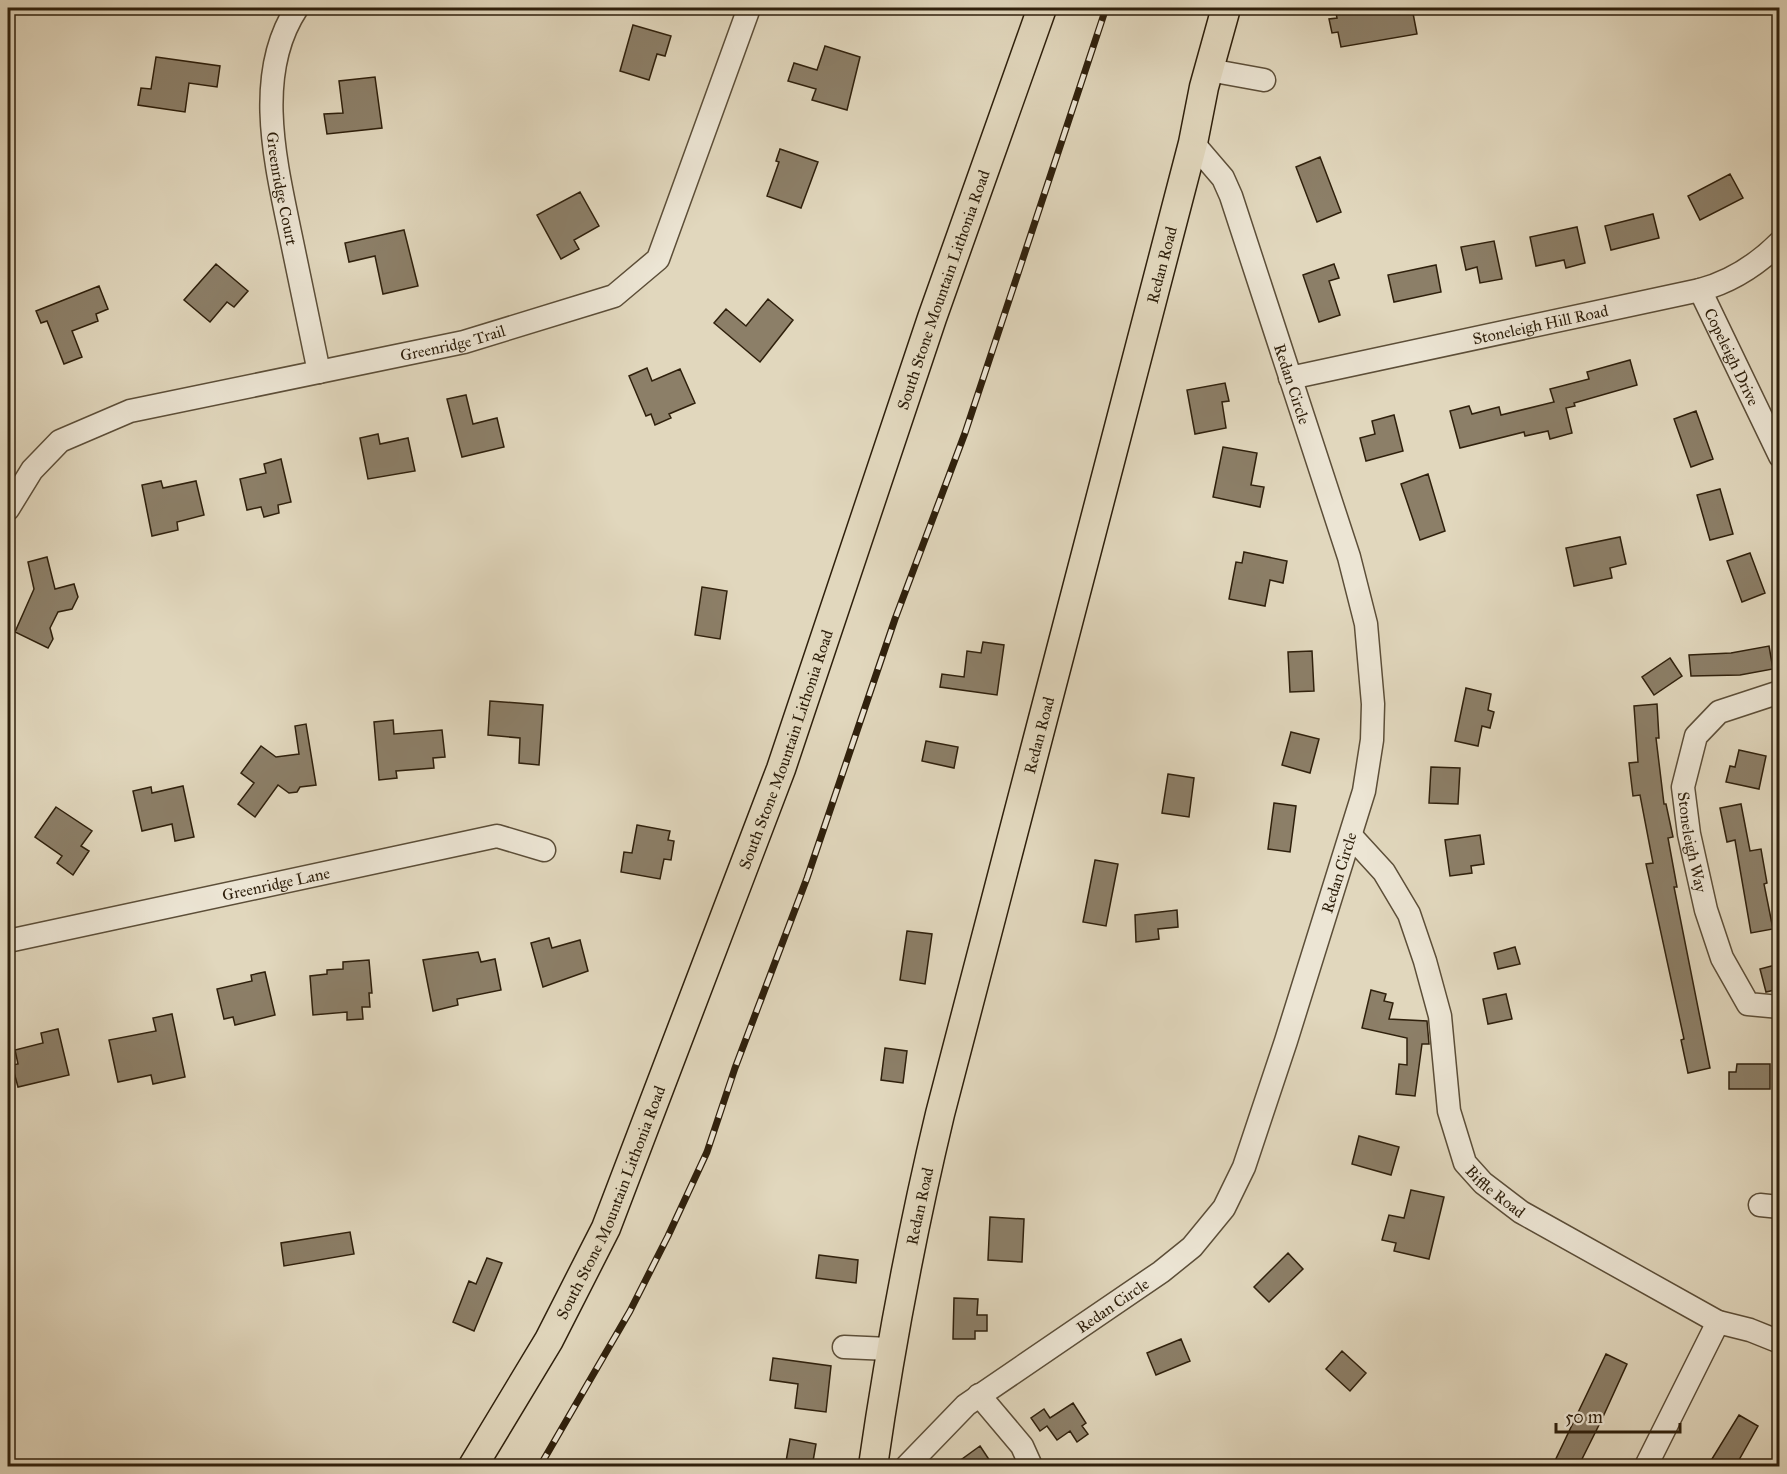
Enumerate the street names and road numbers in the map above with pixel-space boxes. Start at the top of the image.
street label: Greenridge Court [263,131,302,247]
street label: South Stone Mountain Lithonia Road [893,167,993,412]
street label: Redan Road [1142,224,1180,305]
street label: Stoneleigh Hill Road [1471,301,1610,348]
street label: Copeleigh Drive [1701,305,1764,409]
street label: Greenridge Trail [398,320,508,364]
street label: Redan Circle [1270,341,1314,427]
street label: South Stone Mountain Lithonia Road [734,627,836,872]
street label: Redan Road [1020,695,1058,776]
street label: Stoneleigh Way [1674,791,1711,895]
street label: Redan Circle [1317,830,1360,915]
street label: Greenridge Lane [220,863,332,904]
street label: South Stone Mountain Lithonia Road [552,1083,669,1322]
street label: Biffle Road [1462,1161,1529,1221]
street label: Redan Road [902,1166,937,1247]
street label: Redan Circle [1072,1274,1153,1337]

